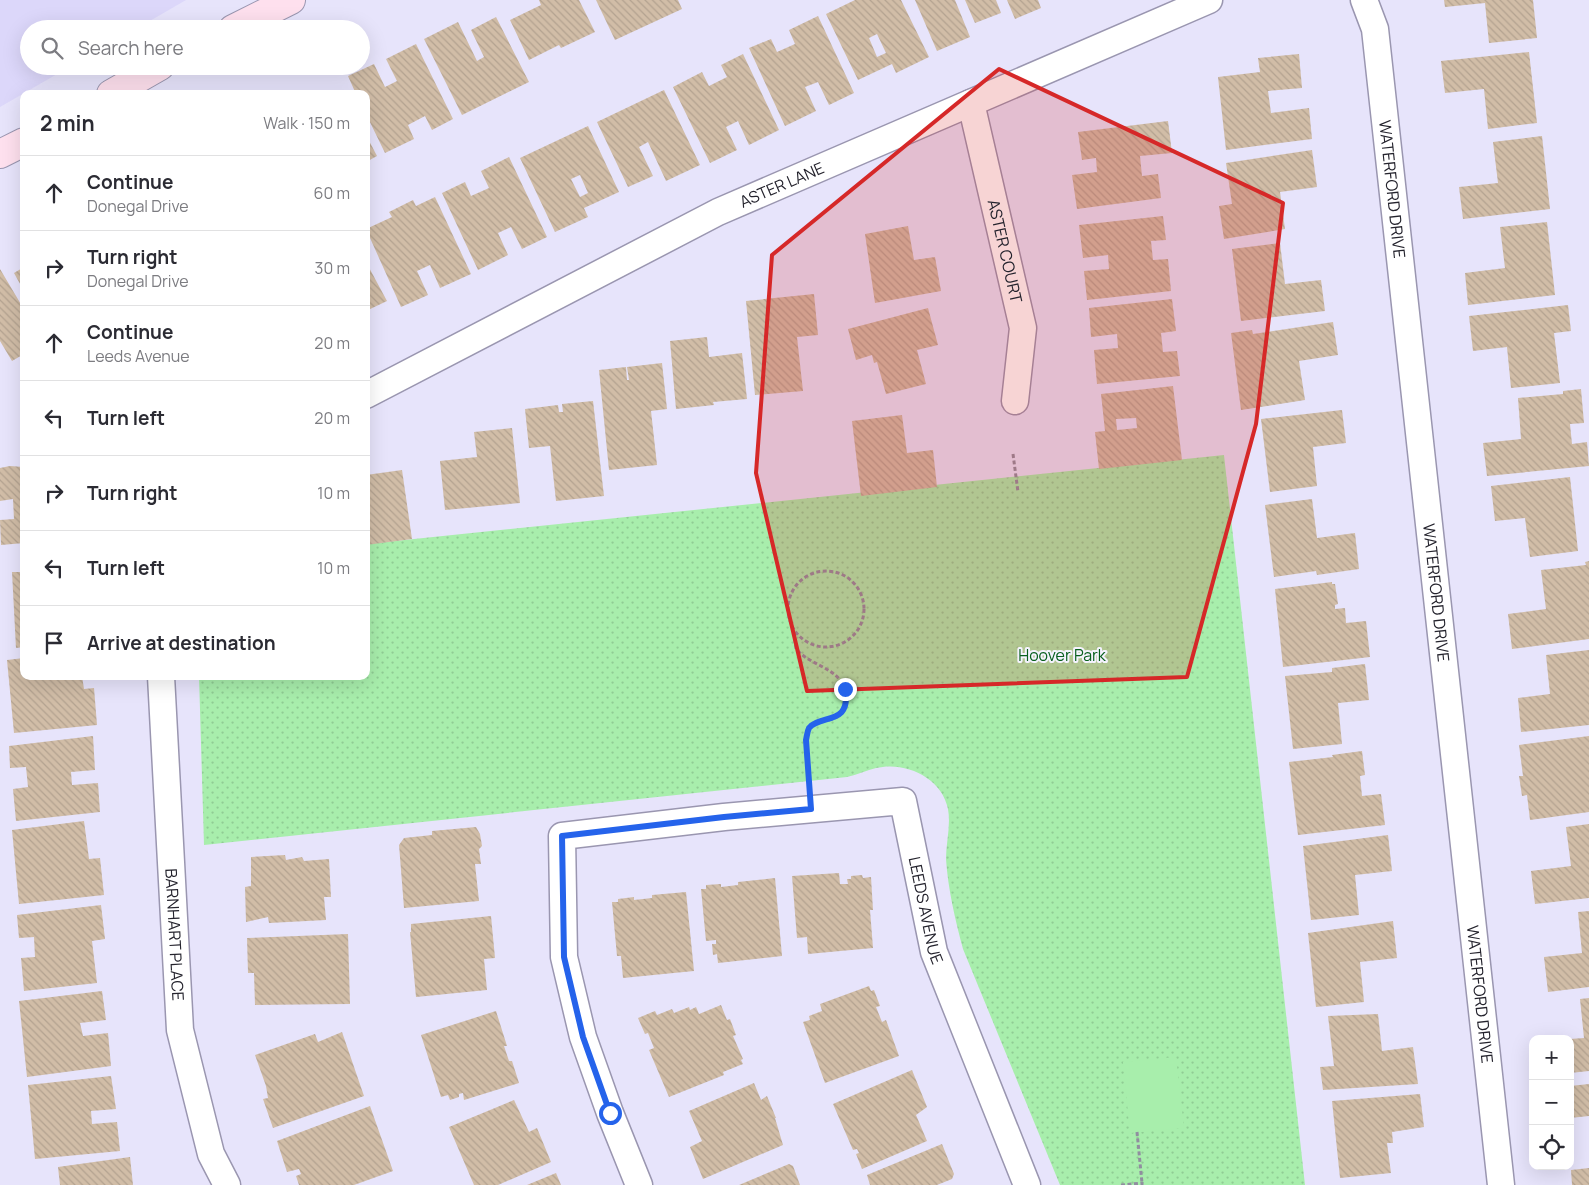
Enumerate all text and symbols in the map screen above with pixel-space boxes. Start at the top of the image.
search box [20,20,370,75]
icon: search [38,34,66,62]
text: Search here [78,35,184,61]
text: 2 min [40,109,95,137]
text: Walk · 150 m [263,112,350,134]
street label: WATERFORD DRIVE [1374,119,1411,259]
street label: ASTER LANE [736,157,827,212]
text: Continue [87,169,173,195]
icon: ahead [40,179,68,207]
text: 60 m [314,182,350,204]
text: Donegal Drive [87,195,189,217]
street label: ASTER COURT [983,197,1028,305]
text: Turn right [87,244,177,270]
icon: right [40,254,68,282]
text: 30 m [315,257,350,279]
text: Donegal Drive [87,270,189,292]
text: Continue [87,319,173,345]
icon: ahead [40,329,68,357]
text: 20 m [314,332,350,354]
text: Leeds Avenue [87,345,190,367]
icon: left [40,404,68,432]
text: Turn left [87,405,165,431]
text: 20 m [314,407,350,429]
icon: right [40,479,68,507]
text: Turn right [87,480,177,506]
text: 10 m [317,482,350,504]
street label: WATERFORD DRIVE [1418,522,1455,663]
icon: left [40,554,68,582]
text: Turn left [87,555,165,581]
text: 10 m [317,557,350,579]
icon: arrive [40,629,68,657]
text: Arrive at destination [87,630,276,656]
park label: Hoover Park [1018,644,1107,666]
route end [834,678,857,701]
street label: LEEDS AVENUE [904,855,949,967]
street label: BARNHART PLACE [160,868,189,1001]
street label: WATERFORD DRIVE [1462,924,1499,1064]
map controls [1529,1035,1574,1170]
button: + [1529,1035,1574,1080]
button: − [1529,1080,1574,1125]
route start [599,1102,622,1125]
button: locate [1529,1125,1574,1170]

